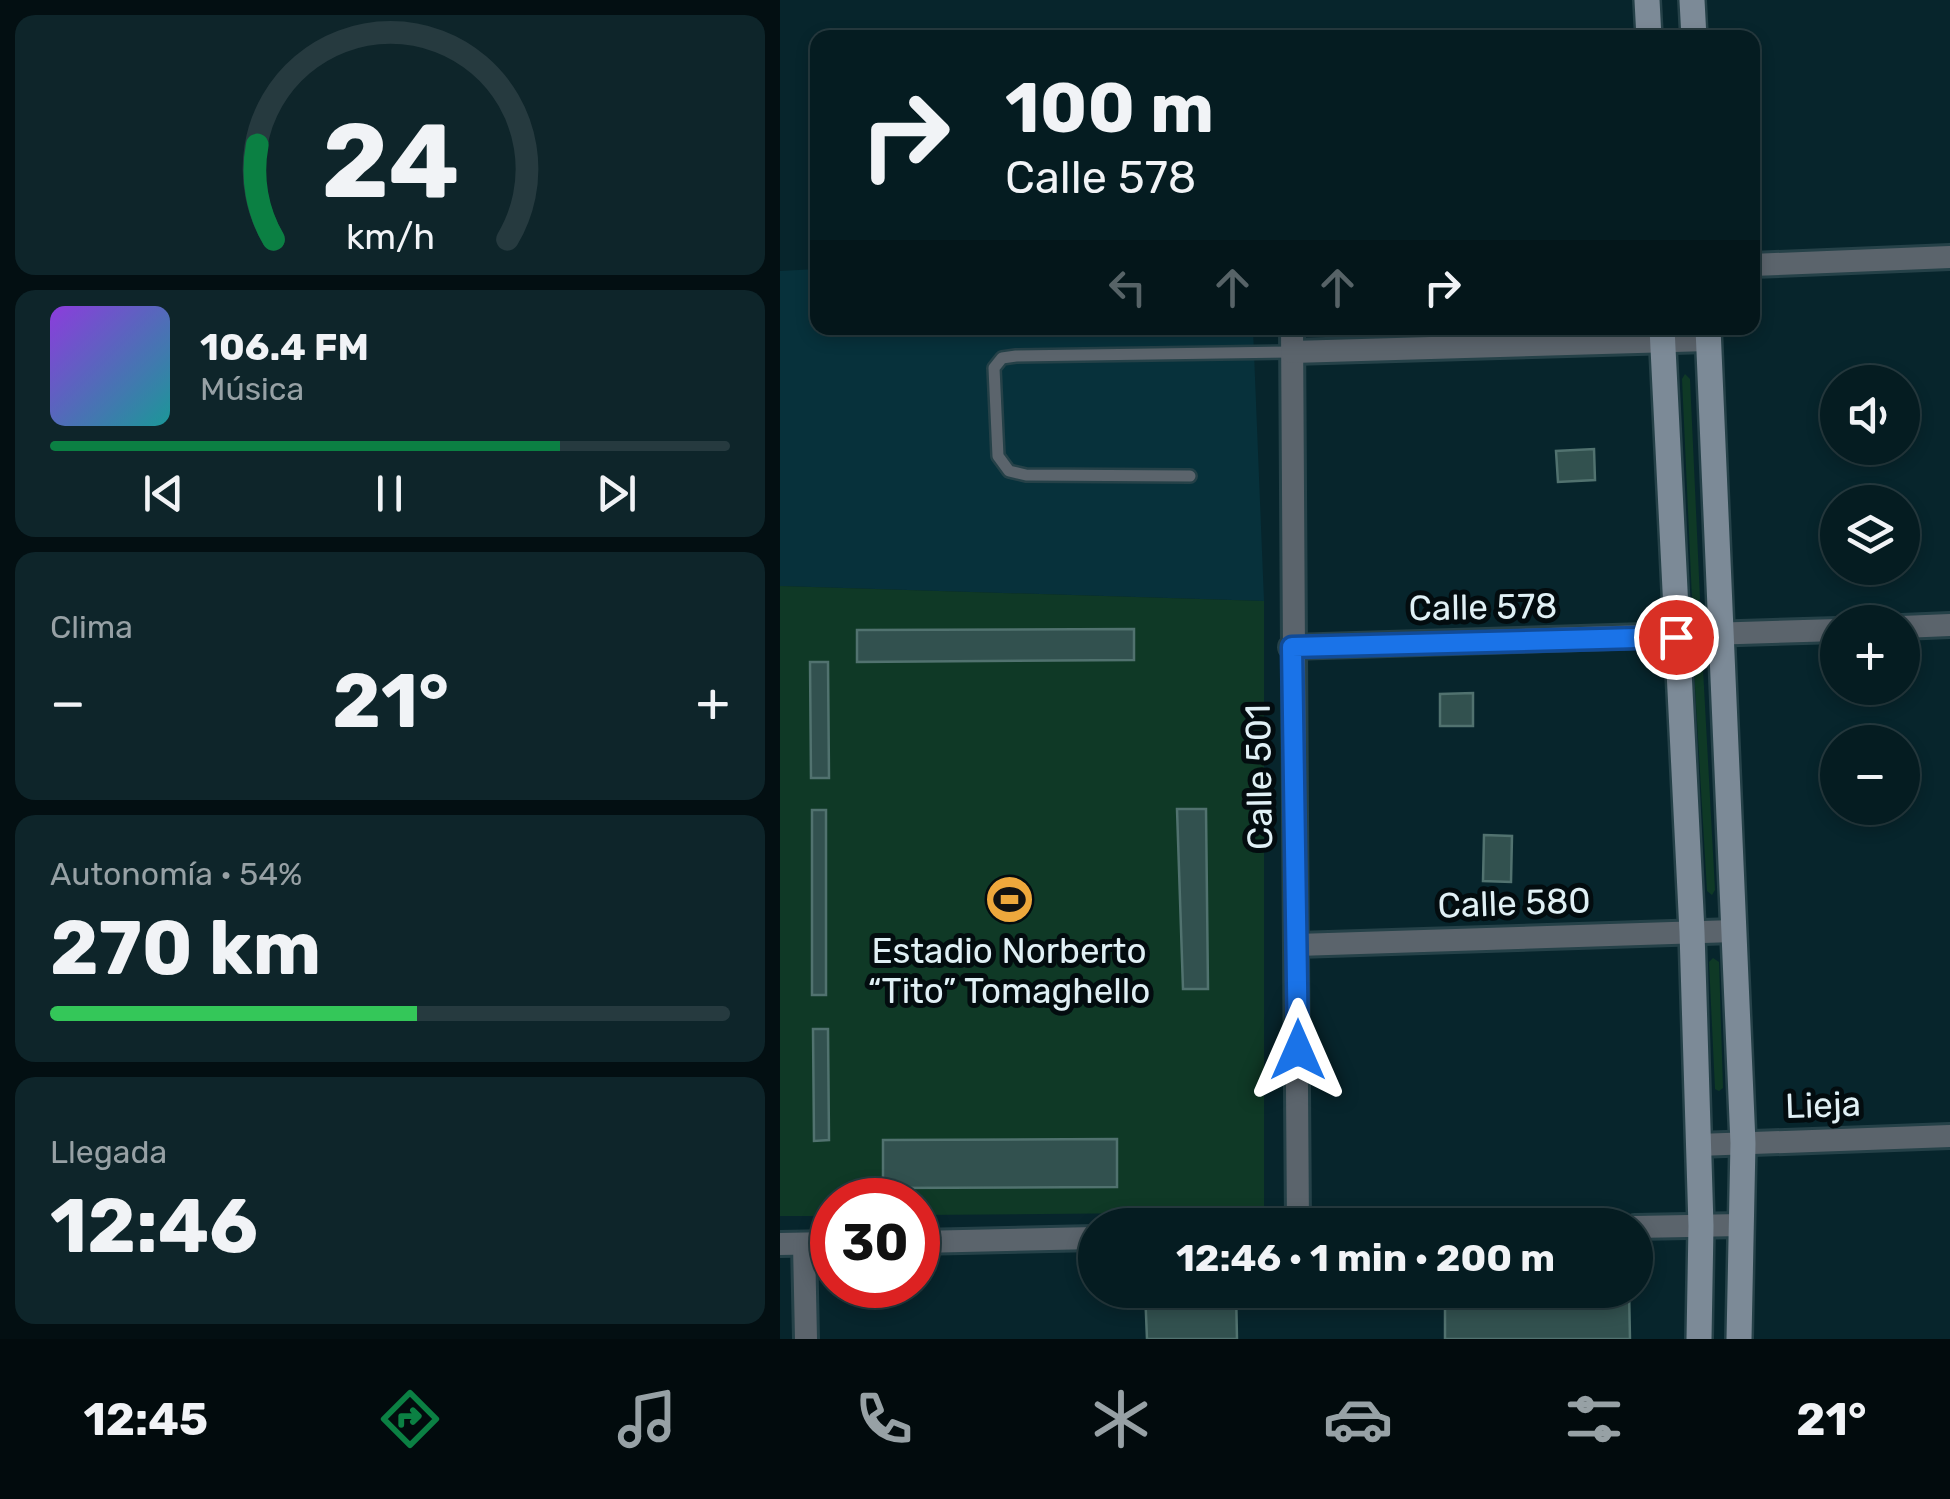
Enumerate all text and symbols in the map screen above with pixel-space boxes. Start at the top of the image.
text: 100 m [1005,67,1214,150]
icon: right [840,70,970,200]
text: 24 [321,100,459,223]
text: Calle 578 [1005,151,1196,204]
text: km/h [345,216,435,258]
icon: left [1100,260,1155,315]
icon: ahead [1205,260,1260,315]
icon: ahead [1310,260,1365,315]
icon: right [1415,260,1470,315]
text: 106.4 FM [200,324,369,370]
map controls [1820,365,1920,825]
button: sound [1820,365,1920,465]
text: Música [200,370,304,408]
icon: previous [136,466,191,521]
icon: pause [362,466,417,521]
icon: next [589,466,644,521]
button: layers [1820,485,1920,585]
street label: Calle 578 [1408,585,1558,629]
pin [1634,595,1719,680]
button: + [1820,605,1920,705]
text: Clima [50,608,133,646]
icon: arrive [1649,610,1704,665]
text: 21° [332,657,449,746]
text: − [50,670,86,735]
text: + [696,670,730,735]
street label: Calle 501 [1237,704,1281,850]
button: − [1820,725,1920,825]
text: Autonomía · 54% [50,855,302,893]
sports icon: Estadio Norberto “Tito” Tomaghello [983,873,1035,925]
street label: Calle 580 [1437,879,1591,927]
text: 270 km [50,904,321,993]
place label: Estadio Norberto “Tito” Tomaghello [868,930,1150,1012]
position arrow [1246,998,1350,1102]
street label: Lieja [1784,1083,1862,1127]
text: Llegada [50,1133,167,1171]
speed limit sign: 30 [810,1178,940,1308]
text: 12:46 [50,1182,258,1271]
text: 12:46 · 1 min · 200 m [1176,1235,1555,1281]
icon: directions [375,1384,445,1454]
icon: music [612,1384,682,1454]
icon: phone [849,1384,919,1454]
icon: climate [1086,1384,1156,1454]
icon: car [1323,1384,1393,1454]
icon: filters [1559,1384,1629,1454]
text: 12:45 [83,1393,208,1446]
text: 21° [1796,1393,1866,1446]

